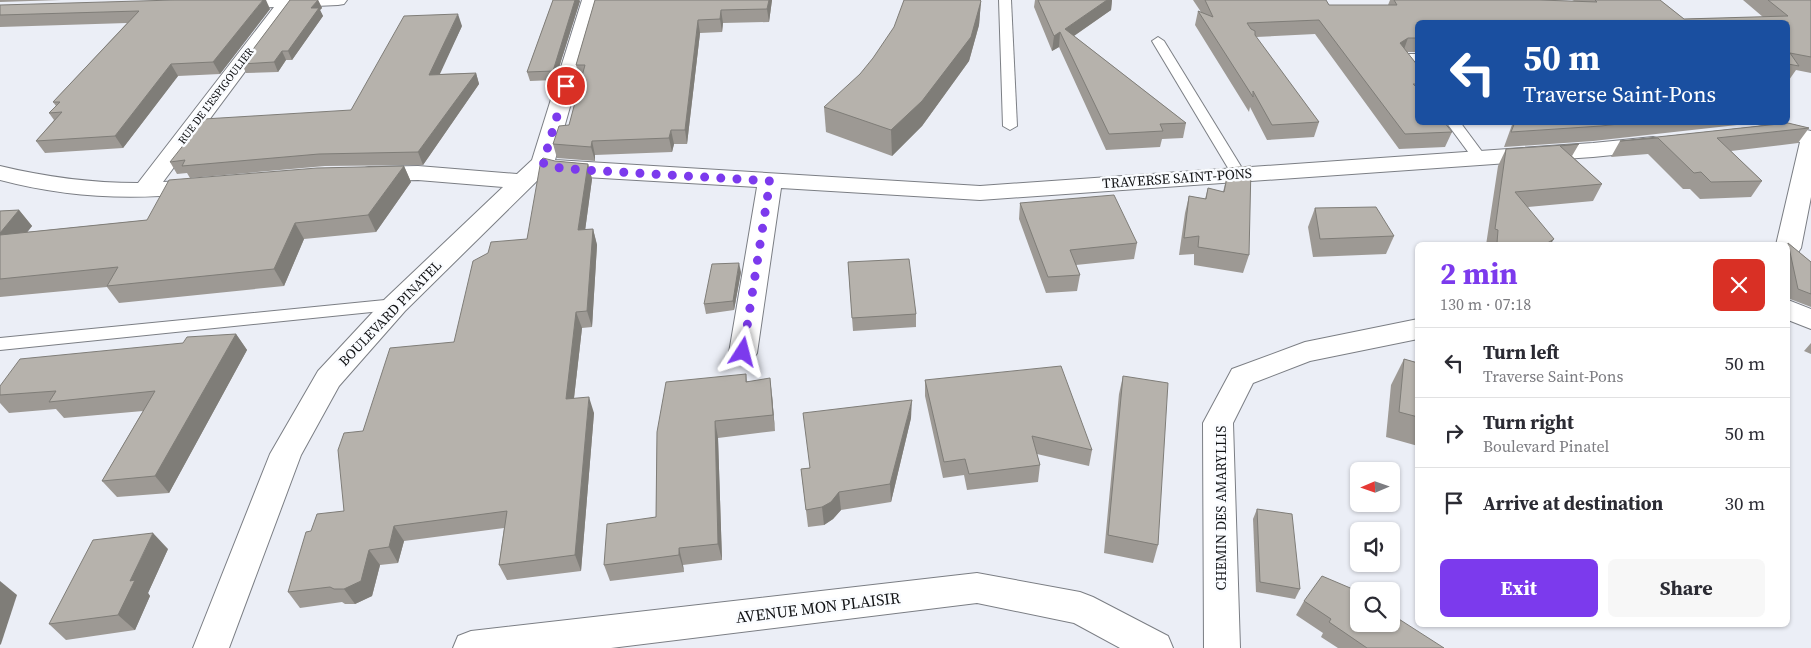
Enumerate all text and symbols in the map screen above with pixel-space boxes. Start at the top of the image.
text: 50 m [1523,34,1600,82]
icon: left [1440,40,1505,105]
street label: RUE DE L'ESPIGOULIER [175,45,257,147]
pin [545,65,587,107]
icon: arrive [552,72,580,100]
text: Traverse Saint-Pons [1523,79,1716,109]
street label: TRAVERSE SAINT-PONS [1101,163,1253,193]
text: 2 min [1440,253,1518,294]
street label: BOULEVARD PINATEL [334,256,446,370]
button: close [1713,259,1765,311]
text: 130 m · 07:18 [1440,293,1531,315]
position arrow [716,325,768,377]
text: Turn left [1483,339,1559,365]
icon: left [1440,349,1468,377]
text: 50 m [1724,350,1765,376]
text: Traverse Saint-Pons [1483,365,1623,387]
text: Turn right [1483,409,1574,435]
icon: right [1440,419,1468,447]
text: 50 m [1724,420,1765,446]
street label: CHEMIN DES AMARYLLIS [1211,426,1231,590]
text: Boulevard Pinatel [1483,435,1609,457]
north arrow [1350,462,1400,512]
map controls [1350,462,1400,632]
icon: arrive [1440,489,1468,517]
text: Arrive at destination [1483,490,1663,516]
text: 30 m [1724,490,1765,516]
button: sound [1350,522,1400,572]
button: Exit [1440,559,1598,617]
button: Share [1608,559,1765,617]
button: search [1350,582,1400,632]
street label: AVENUE MON PLAISIR [734,586,902,628]

